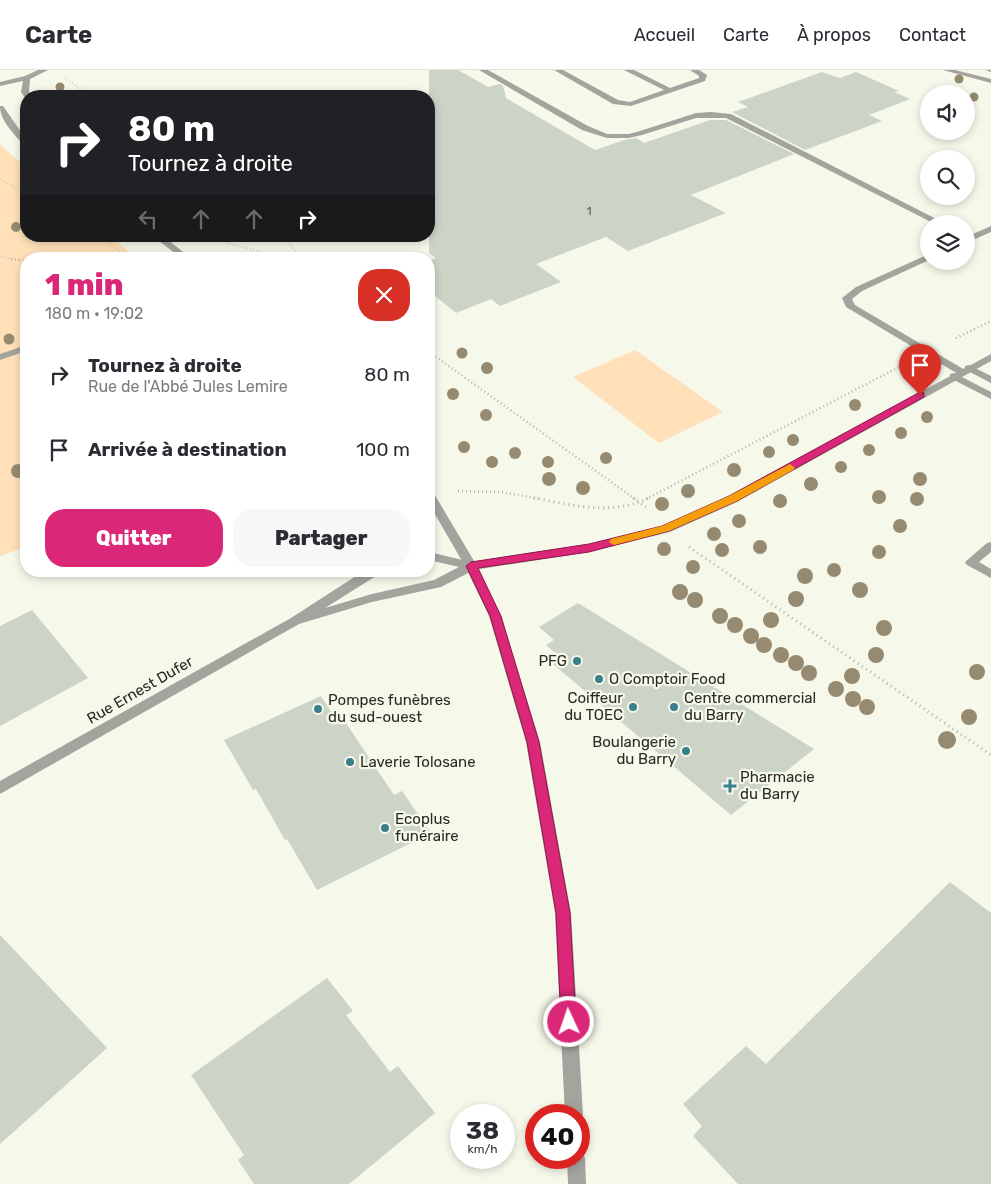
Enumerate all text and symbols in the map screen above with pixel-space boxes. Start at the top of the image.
text: Carte [25,21,92,49]
text: Accueil [634,24,695,46]
text: Carte [723,24,769,46]
text: À propos [797,24,871,46]
text: Contact [899,24,966,46]
map controls [920,85,975,270]
button: sound [920,85,975,140]
text: 80 m [128,108,215,150]
icon: right [45,110,110,175]
text: Tournez à droite [128,150,293,177]
button: search [920,150,975,205]
icon: left [134,205,162,233]
icon: ahead [187,205,215,233]
icon: ahead [240,205,268,233]
icon: right [293,205,321,233]
house number: 1 [587,205,591,218]
button: layers [920,215,975,270]
text: 1 min [45,267,123,303]
button: close [358,269,410,321]
text: 180 m · 19:02 [45,304,143,323]
pin [899,344,941,395]
icon: arrive [906,351,934,379]
text: Tournez à droite [88,354,242,377]
icon: right [45,361,73,389]
text: 80 m [364,363,410,386]
text: Rue de l'Abbé Jules Lemire [88,377,288,396]
icon: arrive [45,436,73,464]
text: Arrivée à destination [88,438,287,461]
text: 100 m [356,438,410,461]
button: Quitter [45,509,223,567]
button: Partager [233,509,410,567]
street label: Rue Ernest Dufer [84,652,196,728]
place label: PFG [538,652,567,670]
marker: PFG [571,655,583,667]
place label: O Comptoir Food [609,670,726,688]
marker: O Comptoir Food [593,673,605,685]
place label: Coiffeur du TOEC [564,689,623,724]
place label: Centre commercial du Barry [684,689,816,724]
place label: Pompes funèbres du sud-ouest [328,691,451,726]
marker: Coiffeur du TOEC [627,701,639,713]
marker: Centre commercial du Barry [668,701,680,713]
marker: Pompes funèbres du sud-ouest [312,703,324,715]
place label: Boulangerie du Barry [592,733,676,768]
marker: Boulangerie du Barry [680,745,692,757]
place label: Laverie Tolosane [360,753,476,771]
marker: Laverie Tolosane [344,756,356,768]
place label: Pharmacie du Barry [740,768,815,803]
marker: Pharmacie du Barry [724,780,736,792]
place label: Ecoplus funéraire [395,810,459,845]
marker: Ecoplus funéraire [379,822,391,834]
position arrow [542,995,594,1047]
speed limit sign: 40 [525,1104,590,1169]
text: 38 [466,1116,499,1145]
text: km/h [468,1142,497,1156]

